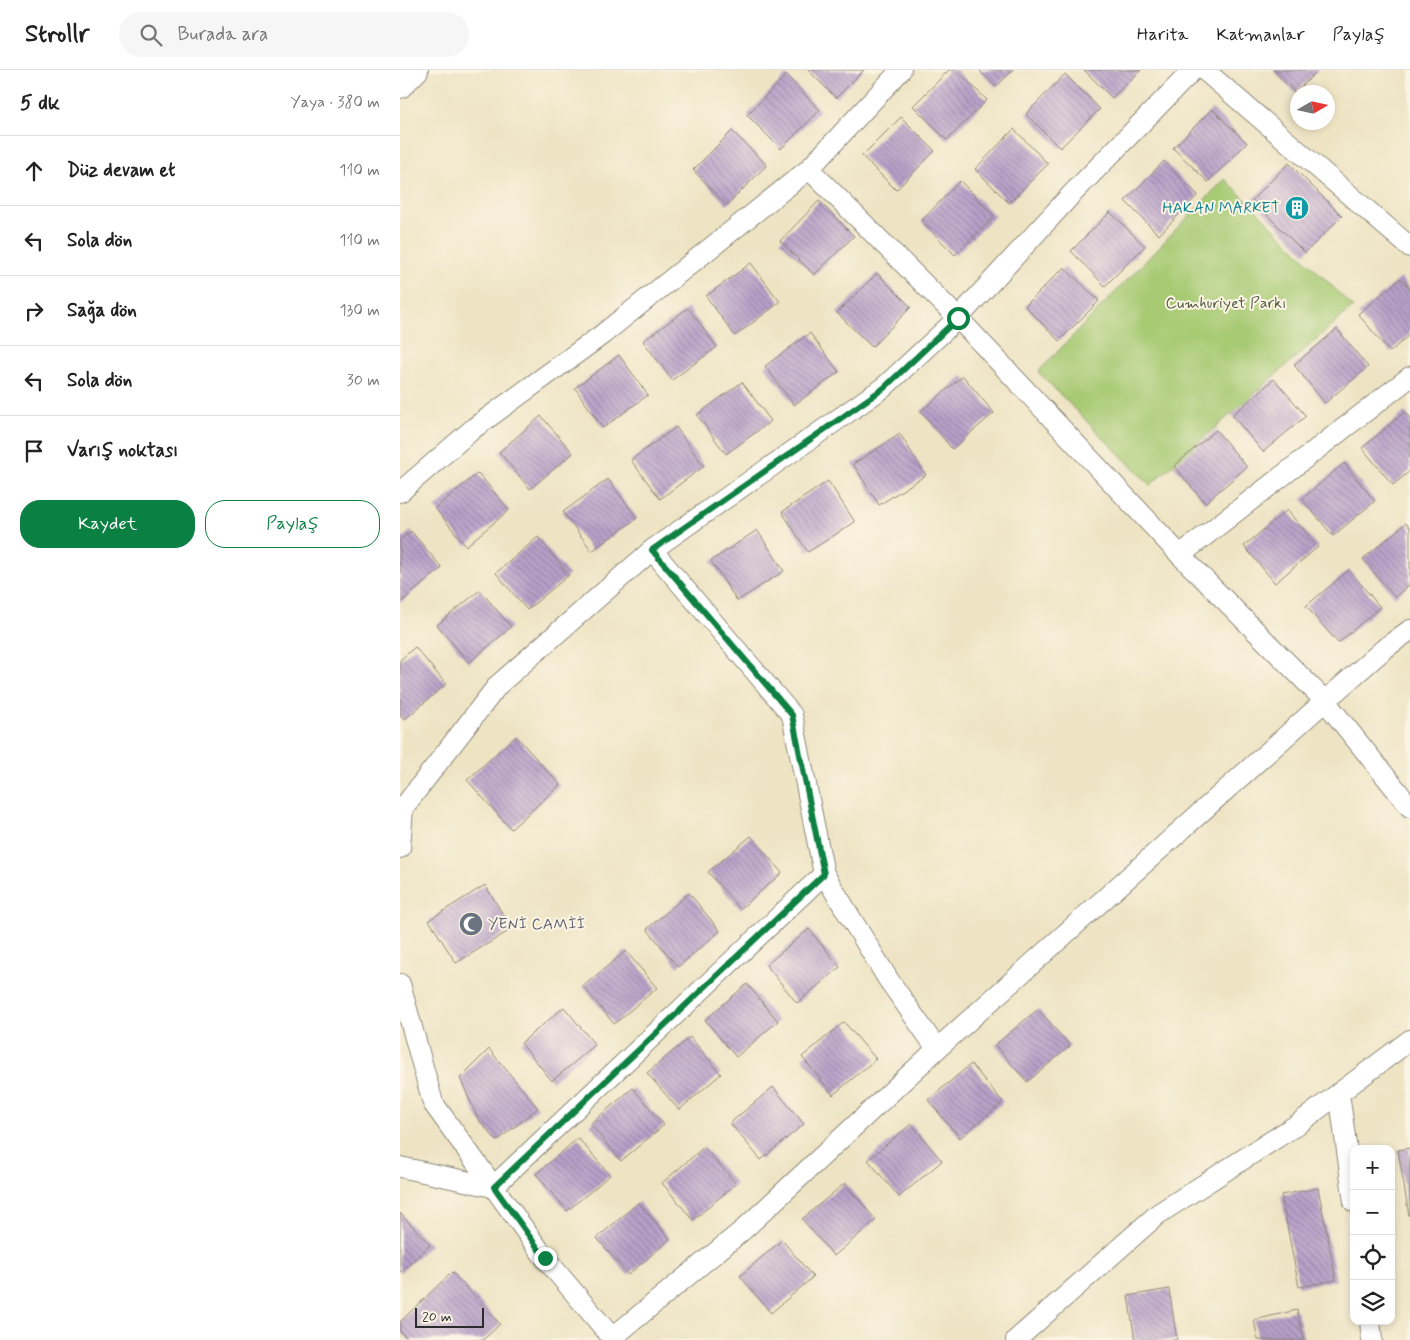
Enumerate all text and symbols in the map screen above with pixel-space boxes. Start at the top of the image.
search box [119,12,469,57]
text: Strollr [25,19,89,50]
icon: search [137,21,165,49]
text: Burada ara [177,22,268,47]
text: Harita [1137,23,1188,47]
text: Katmanlar [1216,23,1305,47]
text: Paylaş [1333,23,1385,47]
north arrow [1290,85,1335,130]
text: 5 dk [20,89,60,117]
text: Yaya · 380 m [290,92,380,113]
icon: ahead [20,157,48,185]
text: Düz devam et [67,158,175,183]
text: 110 m [339,160,380,181]
building icon: HAKAN MARKET [1284,195,1310,221]
place label: HAKAN MARKET [1162,198,1280,219]
icon: left [20,227,48,255]
text: Sola dön [67,228,132,253]
text: 110 m [339,230,380,251]
park label: Cumhuriyet Parkı [1166,293,1286,314]
icon: right [20,297,48,325]
text: Sağa dön [67,298,137,323]
text: 130 m [339,300,380,321]
route start [947,307,970,330]
icon: left [20,367,48,395]
text: Sola dön [67,368,132,393]
text: 30 m [347,370,380,391]
icon: arrive [20,437,48,465]
text: Varış noktası [67,438,178,463]
button: Kaydet [20,500,195,548]
button: Paylaş [205,500,380,548]
mosque icon: YENİ CAMİİ [458,911,484,937]
place label: YENİ CAMİİ [488,914,585,935]
map controls [1350,1145,1395,1325]
button: + [1350,1145,1395,1190]
button: − [1350,1190,1395,1235]
button: locate [1350,1235,1395,1280]
route end [534,1247,557,1270]
button: layers [1350,1280,1395,1325]
scale bar [415,1305,484,1328]
text: 20 m [422,1308,452,1326]

